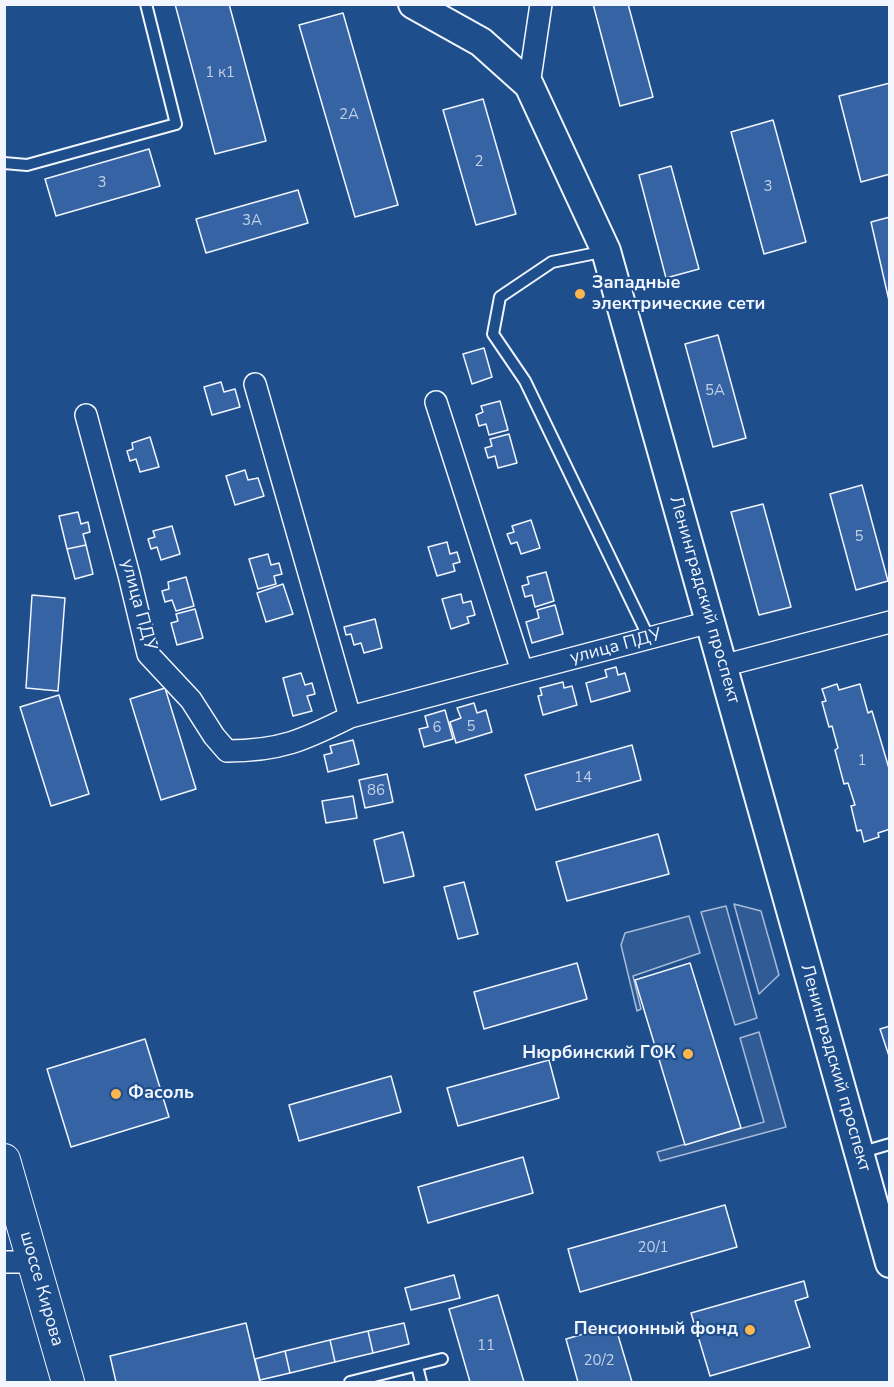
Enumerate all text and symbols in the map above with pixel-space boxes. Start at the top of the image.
house number: 1 к1 [205,64,235,82]
house number: 2А [339,106,359,124]
house number: 2 [475,153,483,171]
house number: 3 [98,174,106,192]
house number: 3 [764,178,772,196]
house number: 3А [242,212,262,230]
place label: Западные электрические сети [592,273,765,316]
marker: Западные электрические сети [573,287,587,301]
house number: 5А [705,382,725,400]
street label: Ленинградский проспект [664,494,744,706]
house number: 5 [855,528,863,546]
street label: улица ПДУ [115,557,161,653]
street label: улица ПДУ [568,624,664,670]
house number: 5 [467,718,475,736]
house number: 6 [433,719,441,737]
house number: 1 [858,752,866,770]
house number: 14 [574,769,592,787]
house number: 86 [367,782,385,800]
street label: Ленинградский проспект [795,962,875,1174]
place label: Нюрбинский ГОК [522,1043,676,1065]
marker: Нюрбинский ГОК [681,1047,695,1061]
place label: Фасоль [128,1083,194,1105]
marker: Фасоль [109,1087,123,1101]
street label: шоссе Кирова [14,1229,68,1349]
house number: 20/1 [637,1239,669,1257]
place label: Пенсионный фонд [574,1319,738,1341]
marker: Пенсионный фонд [743,1323,757,1337]
house number: 11 [477,1337,495,1355]
house number: 20/2 [583,1352,615,1370]

